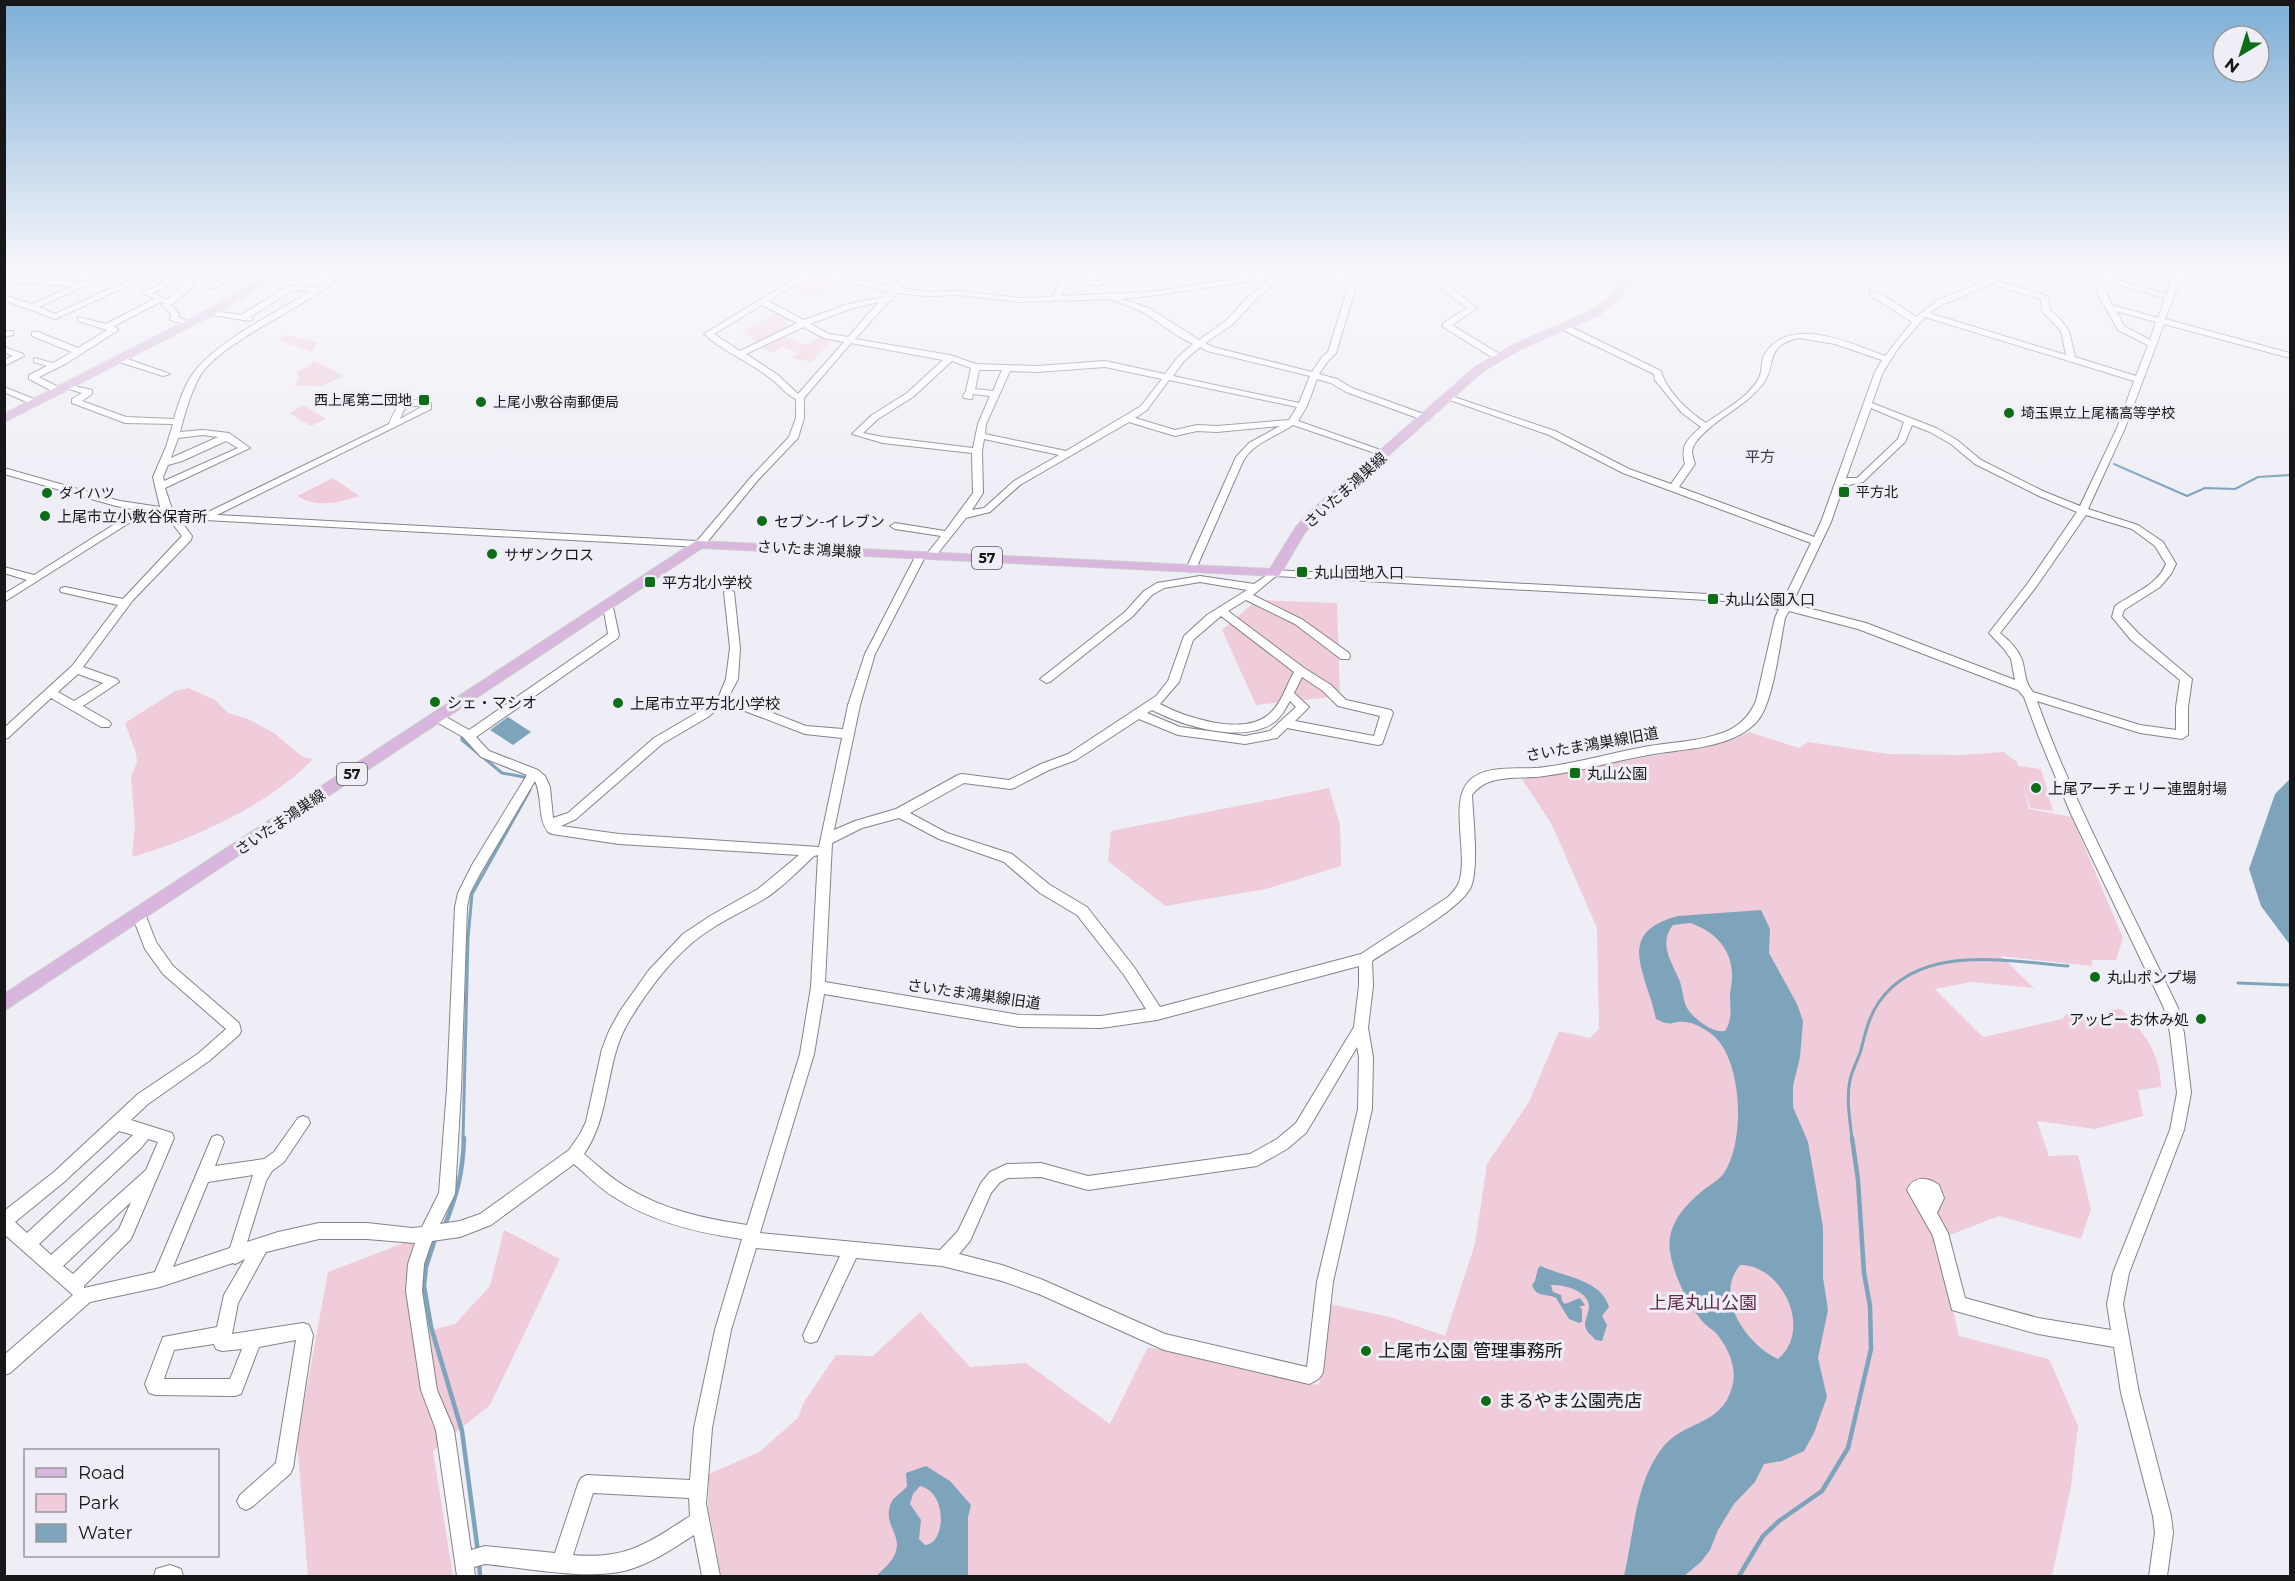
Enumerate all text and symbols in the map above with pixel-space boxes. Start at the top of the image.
north arrow [2211,24,2271,84]
text: N [2221,54,2243,77]
place label: 西上尾第二団地 [314,391,412,409]
marker: 西上尾第二団地 [417,393,431,407]
place label: 上尾小敷谷南郵便局 [493,393,619,411]
marker: 上尾小敷谷南郵便局 [474,395,488,409]
place label: 埼玉県立上尾橘高等学校 [2021,404,2175,422]
marker: 埼玉県立上尾橘高等学校 [2002,406,2016,420]
district label: 平方 [1745,447,1775,466]
street label: さいたま鴻巣線 [1300,448,1390,532]
place label: 平方北 [1856,483,1898,501]
place label: ダイハツ [59,484,115,502]
marker: 平方北 [1837,485,1851,499]
marker: ダイハツ [40,486,54,500]
place label: 上尾市立小敷谷保育所 [57,507,207,526]
marker: 上尾市立小敷谷保育所 [38,509,52,523]
place label: セブン-イレブン [774,512,885,531]
marker: セブン-イレブン [755,514,769,528]
street label: さいたま鴻巣線 [756,537,862,561]
place label: サザンクロス [504,545,594,564]
marker: サザンクロス [485,547,499,561]
road number: 57 [972,547,1002,569]
place label: 丸山団地入口 [1314,563,1404,582]
marker: 丸山団地入口 [1295,565,1309,579]
place label: 平方北小学校 [662,573,752,592]
marker: 平方北小学校 [643,575,657,589]
place label: 丸山公園入口 [1725,590,1815,609]
marker: 丸山公園入口 [1706,592,1720,606]
place label: シェ・マシオ [447,693,537,712]
place label: 上尾市立平方北小学校 [630,694,780,713]
marker: シェ・マシオ [428,695,442,709]
marker: 上尾市立平方北小学校 [611,696,625,710]
street label: さいたま鴻巣線旧道 [1524,723,1660,765]
road number: 57 [337,763,367,785]
place label: 丸山公園 [1587,764,1647,783]
marker: 丸山公園 [1568,766,1582,780]
place label: 上尾アーチェリー連盟射場 [2048,779,2227,798]
marker: 上尾アーチェリー連盟射場 [2029,781,2043,795]
street label: さいたま鴻巣線 [231,785,329,859]
place label: 丸山ポンプ場 [2107,968,2197,987]
marker: 丸山ポンプ場 [2088,970,2102,984]
street label: さいたま鴻巣線旧道 [906,975,1042,1013]
place label: アッピーお休み処 [2069,1010,2189,1029]
marker: アッピーお休み処 [2194,1012,2208,1026]
park label: 上尾丸山公園 [1649,1292,1757,1314]
place label: 上尾市公園 管理事務所 [1378,1340,1563,1362]
marker: 上尾市公園 管理事務所 [1359,1344,1373,1358]
place label: まるやま公園売店 [1498,1390,1642,1412]
marker: まるやま公園売店 [1479,1394,1493,1408]
legend [24,1449,219,1557]
text: Road [78,1462,125,1484]
text: Park [78,1492,119,1514]
text: Water [78,1522,133,1544]

